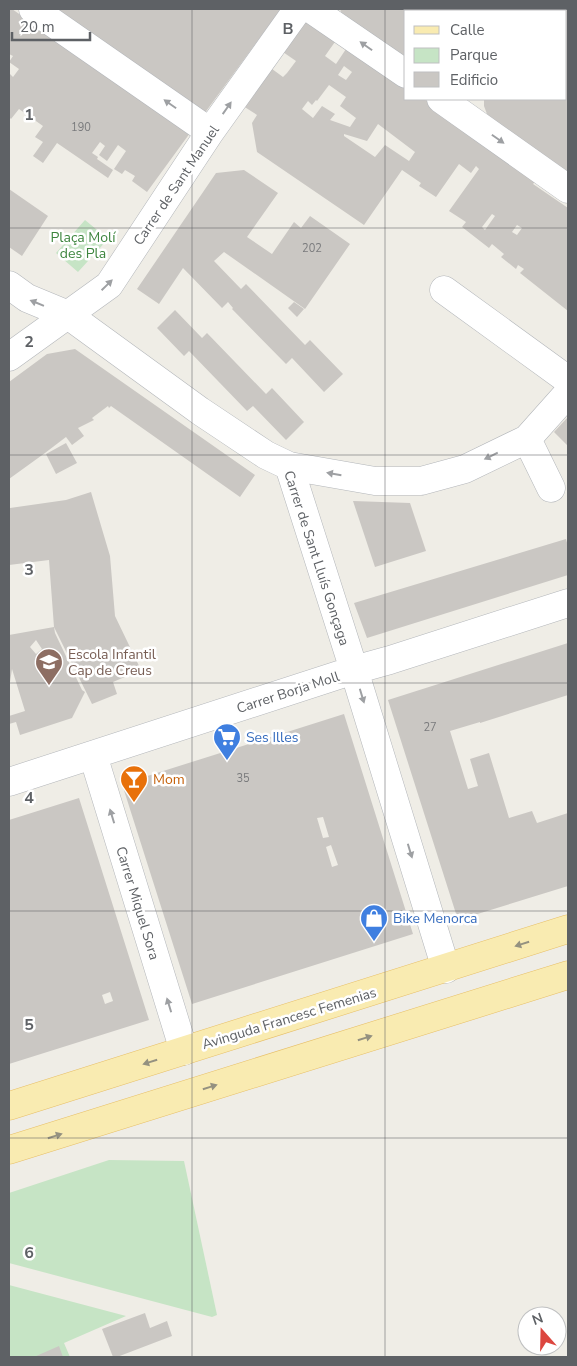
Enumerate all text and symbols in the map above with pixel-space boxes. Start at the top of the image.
scale bar [12,10,90,42]
legend [404,10,567,100]
text: 20 m [20,17,55,37]
text: B [282,18,294,40]
text: Calle [450,20,485,40]
one-way arrow [359,41,372,51]
text: Parque [450,45,498,65]
text: Edificio [450,70,498,90]
one-way arrow [163,99,177,109]
one-way arrow [222,101,232,115]
text: 1 [24,104,34,126]
house number: 190 [71,120,91,135]
street label: Carrer de Sant Manuel [129,121,224,249]
one-way arrow [491,134,505,144]
park label: Plaça Molí des Pla [50,228,116,263]
house number: 202 [302,241,322,256]
one-way arrow [100,279,112,291]
one-way arrow [30,298,44,306]
text: 2 [24,331,34,353]
one-way arrow [484,452,498,460]
street label: Carrer de Sant Lluís Gonçaga [279,468,354,648]
one-way arrow [325,469,341,477]
text: 3 [24,559,34,581]
place label: Escola Infantil Cap de Creus [68,645,157,680]
school or university icon: Escola Infantil Cap de Creus [34,647,64,686]
street label: Carrer Borja Moll [234,667,343,718]
one-way arrow [358,689,366,704]
house number: 27 [423,720,437,735]
supermarket icon: Ses Illes [212,722,242,761]
place label: Ses Illes [246,728,299,747]
bar icon: Mom [119,764,149,803]
place label: Mom [153,770,185,789]
house number: 35 [236,771,250,786]
text: 4 [24,787,34,809]
one-way arrow [107,808,115,823]
street label: Carrer Miquel Sora [111,844,164,962]
one-way arrow [406,844,414,859]
shop icon: Bike Menorca [359,903,389,942]
place label: Bike Menorca [393,909,478,928]
one-way arrow [514,940,529,948]
street label: Avinguda Francesc Femenias [200,983,379,1054]
one-way arrow [165,997,173,1012]
text: 5 [24,1014,34,1036]
one-way arrow [358,1034,373,1042]
one-way arrow [142,1058,157,1066]
one-way arrow [203,1083,218,1090]
one-way arrow [48,1131,63,1139]
text: 6 [24,1242,34,1264]
north arrow [517,1306,567,1356]
text: N [530,1309,546,1330]

